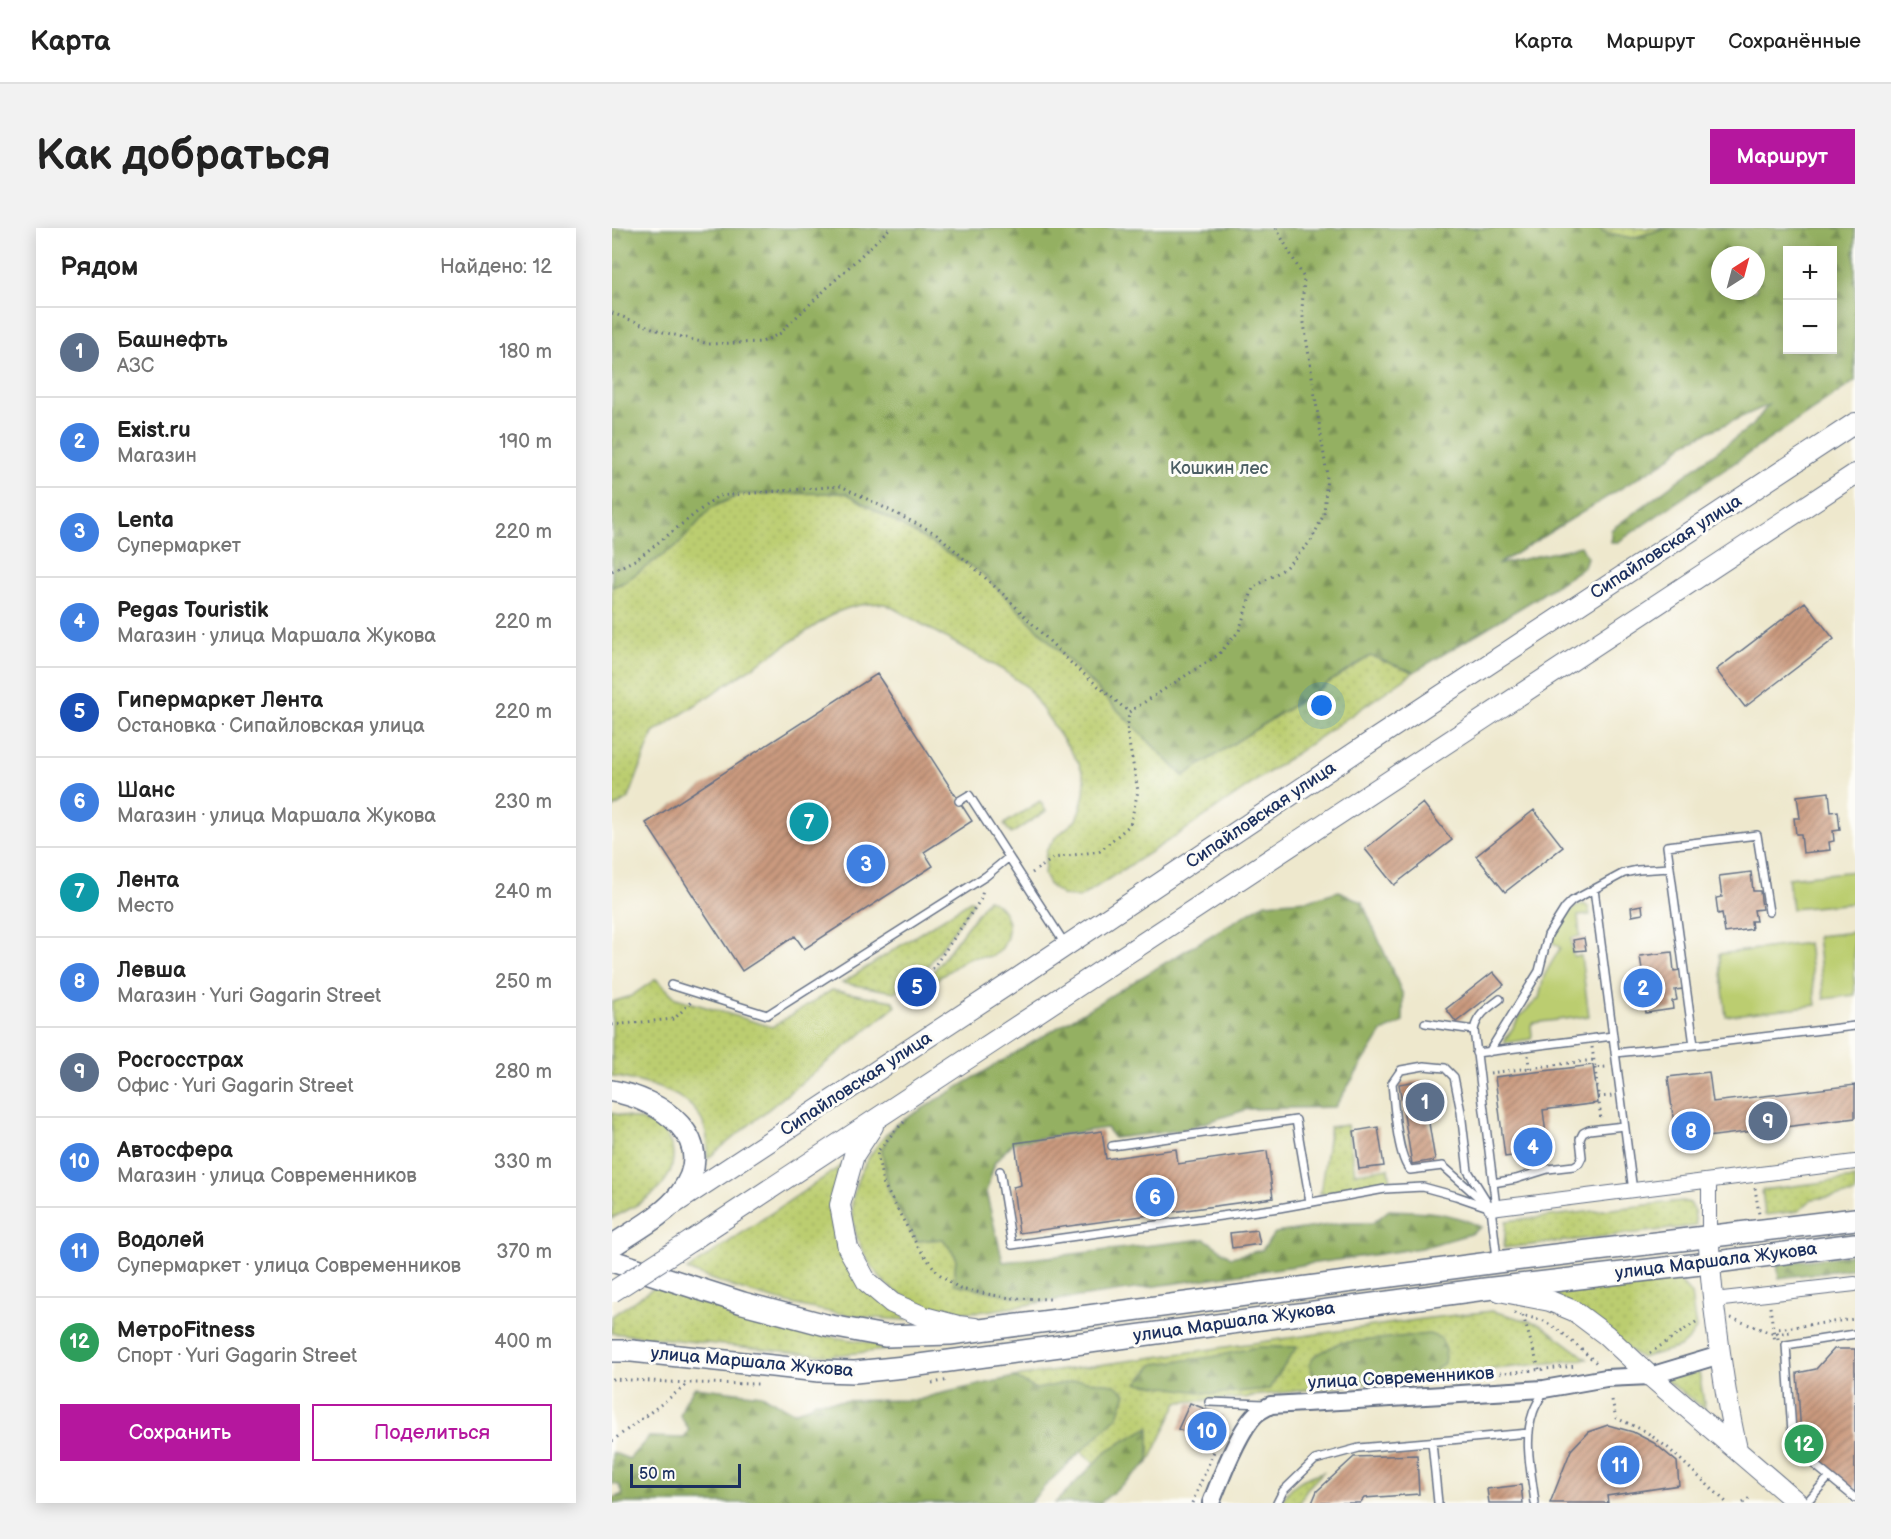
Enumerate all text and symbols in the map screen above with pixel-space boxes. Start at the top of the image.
text: Карта [30,25,110,58]
text: Карта [1514,29,1573,54]
text: Маршрут [1606,29,1695,54]
text: Сохранённые [1728,29,1861,54]
button: Маршрут [1710,129,1855,184]
text: Как добраться [36,131,331,182]
north arrow [1711,246,1765,300]
map controls [1783,246,1837,354]
button: + [1783,246,1837,300]
text: Рядом [60,252,138,283]
text: Найдено: 12 [440,255,552,279]
button: − [1783,300,1837,354]
text: Башнефть [117,327,228,354]
text: 1 [75,340,84,364]
text: 180 m [499,340,552,364]
text: АЗС [117,354,154,378]
text: Exist.ru [117,417,191,444]
text: 2 [74,430,85,454]
text: 190 m [499,430,552,454]
text: Магазин [117,444,197,468]
park label: Кошкин лес [1170,458,1268,479]
street label: Сипайловская улица [1586,490,1746,604]
text: Lenta [117,507,174,534]
text: 3 [74,520,85,544]
text: 220 m [495,520,552,544]
text: Супермаркет [117,534,241,558]
text: Pegas Touristik [117,597,269,624]
text: 4 [74,610,85,634]
text: 220 m [495,610,552,634]
text: Магазин · улица Маршала Жукова [117,624,436,648]
text: Гипермаркет Лента [117,687,323,714]
your location [1307,691,1336,720]
text: 5 [74,700,85,724]
text: 220 m [495,700,552,724]
text: Остановка · Сипайловская улица [117,714,425,738]
street label: Сипайловская улица [1182,757,1340,873]
text: Шанс [117,777,175,804]
text: 6 [73,790,86,814]
text: 230 m [495,790,552,814]
pin: 7 [790,800,828,844]
text: Магазин · улица Маршала Жукова [117,804,436,828]
pin: 3 [846,842,886,886]
text: Лента [117,867,179,894]
text: 7 [74,880,85,904]
text: 240 m [495,880,552,904]
text: Место [117,894,174,918]
text: Левша [117,957,186,984]
pin: 5 [898,964,936,1010]
pin: 2 [1624,966,1662,1011]
text: 8 [73,970,86,994]
text: 250 m [495,970,552,994]
text: Магазин · Yuri Gagarin Street [117,984,381,1008]
street label: Сипайловская улица [776,1027,936,1141]
text: Росгосстрах [117,1047,243,1074]
text: 9 [74,1060,85,1084]
text: 280 m [495,1060,552,1084]
text: Офис · Yuri Gagarin Street [117,1074,354,1098]
pin: 1 [1406,1080,1444,1124]
pin: 9 [1748,1098,1788,1144]
pin: 8 [1672,1108,1710,1154]
pin: 4 [1514,1124,1552,1170]
text: Автосфера [117,1137,233,1164]
text: 10 [69,1150,90,1174]
text: 330 m [494,1150,552,1174]
text: Магазин · улица Современников [117,1164,417,1188]
pin: 6 [1136,1174,1174,1220]
text: Водолей [117,1227,205,1254]
street label: улица Маршала Жукова [1614,1238,1819,1284]
text: 11 [71,1240,88,1264]
text: 370 m [496,1240,552,1264]
text: Супермаркет · улица Современников [117,1254,461,1278]
street label: улица Маршала Жукова [1132,1297,1337,1347]
text: МетроFitness [117,1317,255,1344]
text: 12 [69,1330,90,1354]
text: 400 m [494,1330,552,1354]
street label: улица Маршала Жукова [650,1343,855,1381]
text: Спорт · Yuri Gagarin Street [117,1344,357,1368]
street label: улица Современников [1307,1363,1495,1393]
button: Сохранить [60,1404,300,1461]
button: Поделиться [312,1404,552,1461]
pin: 10 [1188,1408,1226,1454]
pin: 12 [1784,1422,1824,1466]
pin: 11 [1600,1442,1640,1488]
scale bar [630,1461,741,1488]
text: 50 m [639,1465,675,1484]

